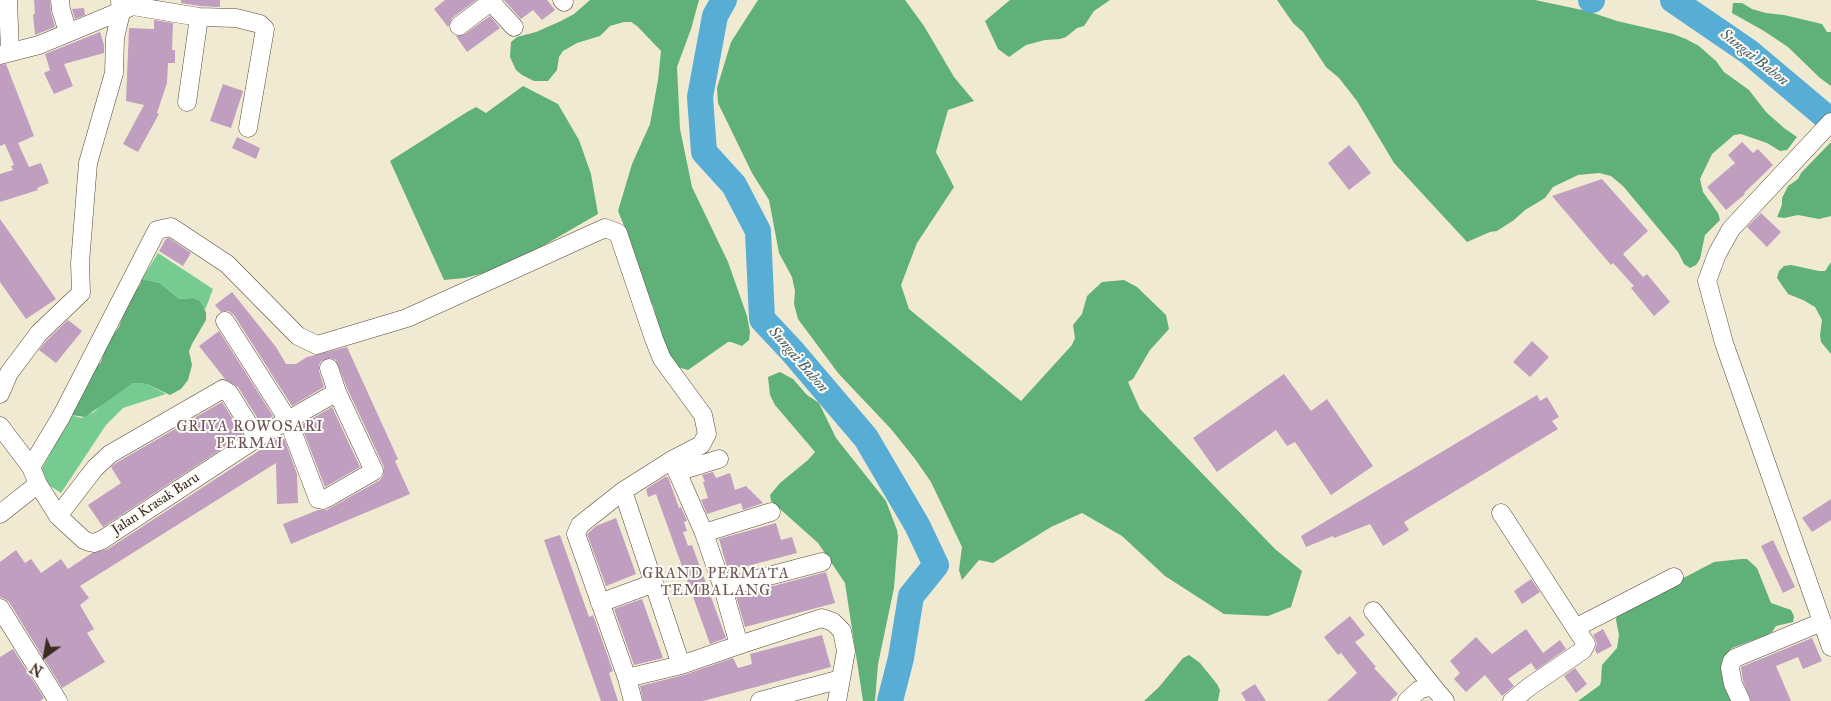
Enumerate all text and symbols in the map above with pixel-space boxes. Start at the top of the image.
water label: Sungai Babon [1716,26,1792,90]
water label: Sungai Babon [765,323,831,397]
district label: GRIYA ROWOSARI PERMAI [175,418,325,453]
street label: Jalan Krasak Baru [109,469,203,539]
district label: GRAND PERMATA TEMBALANG [641,565,791,600]
north arrow [20,631,70,681]
text: N [27,659,46,679]

